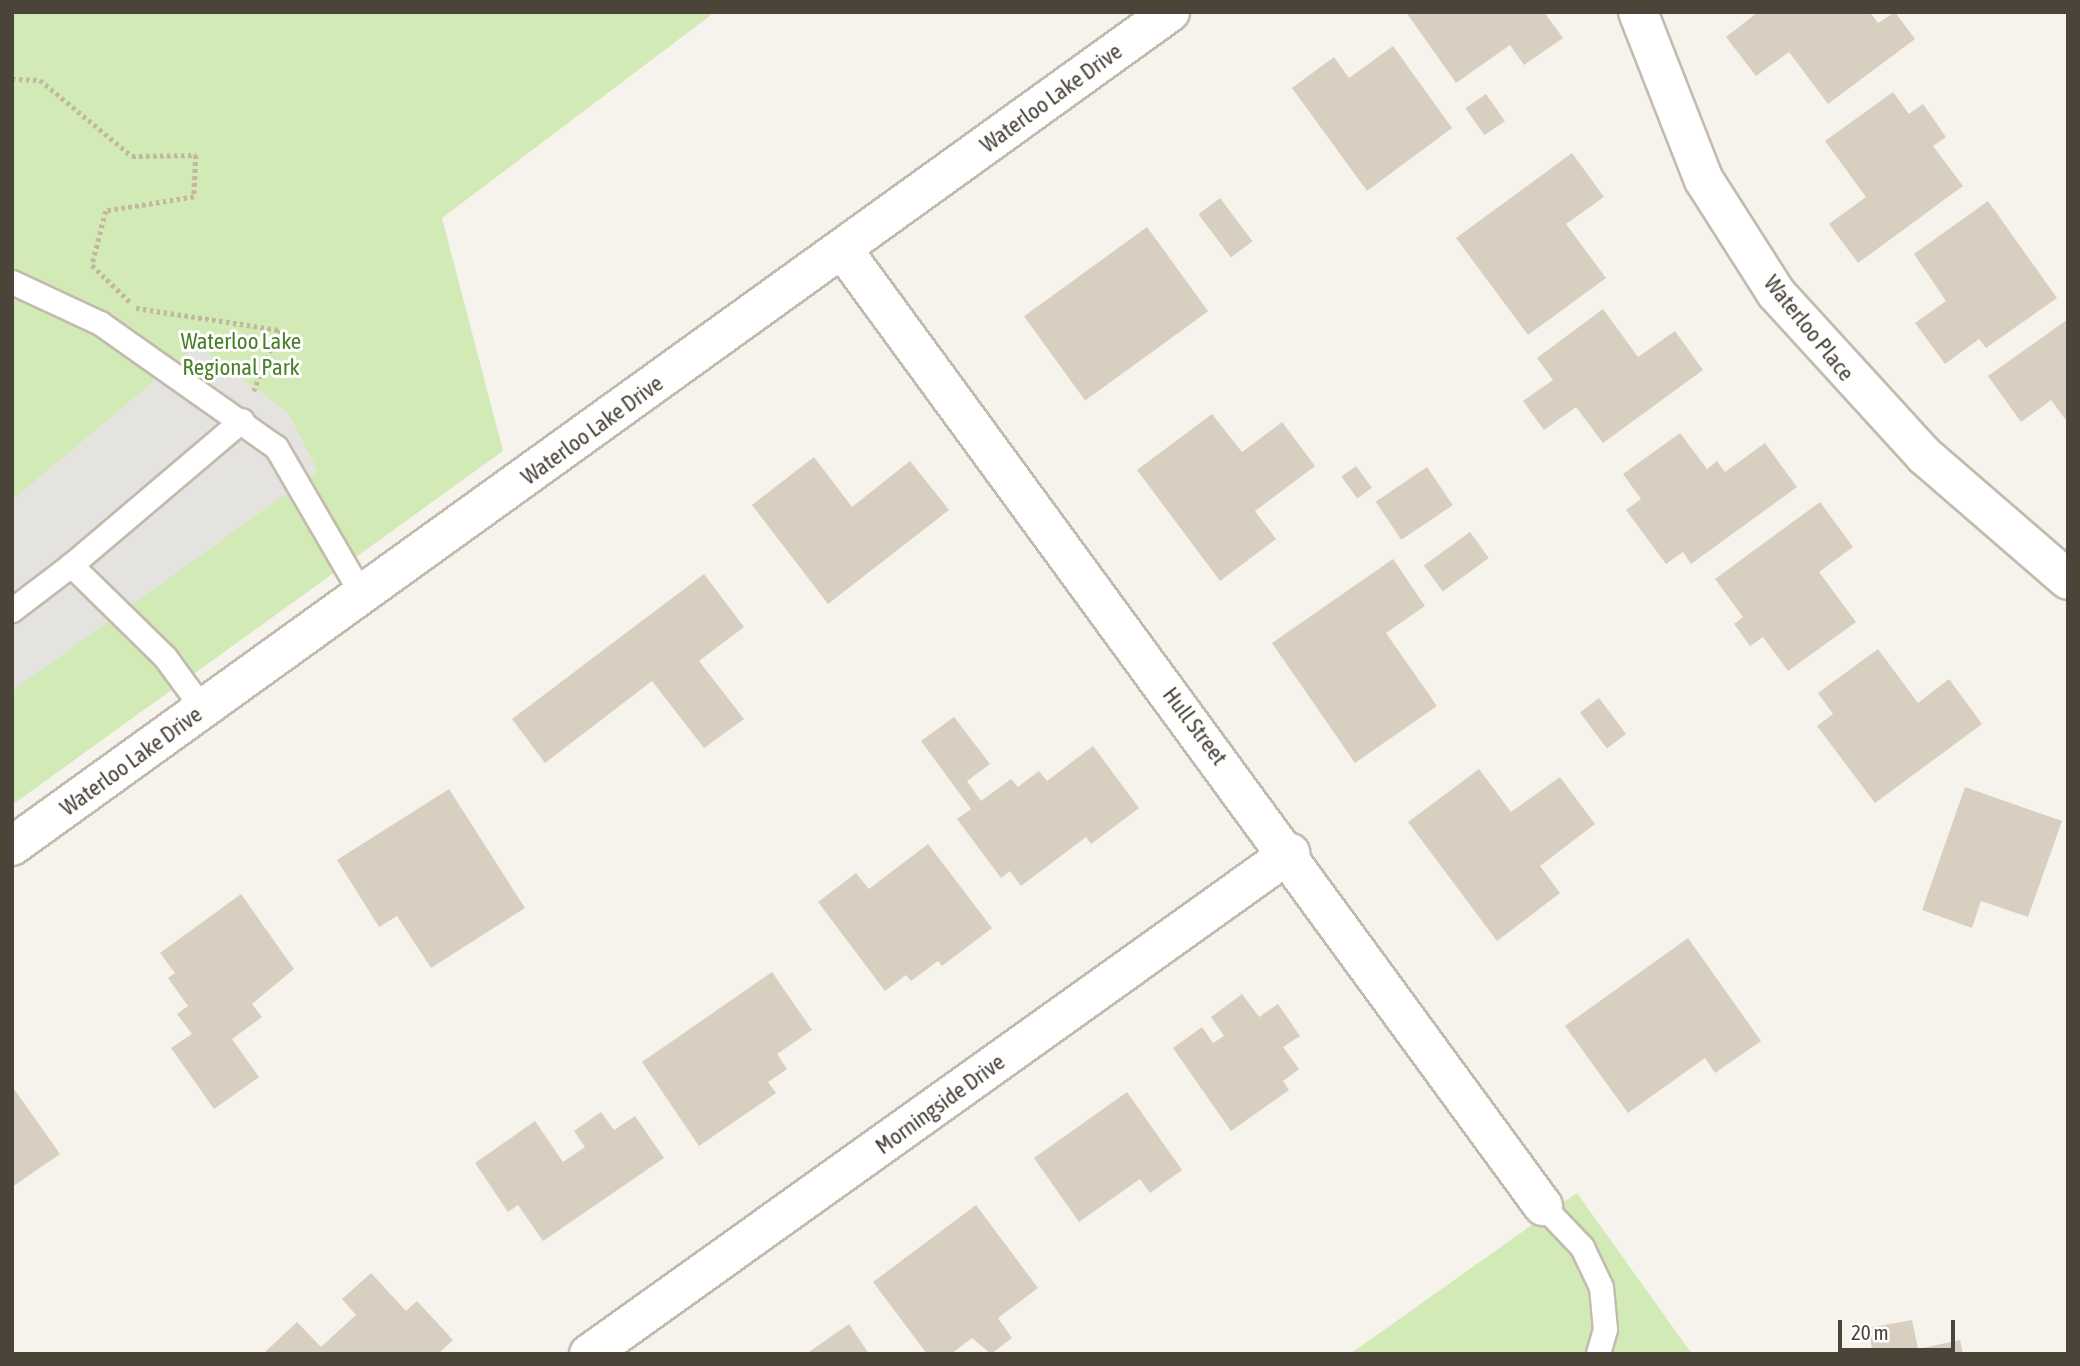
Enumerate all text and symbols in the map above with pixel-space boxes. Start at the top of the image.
street label: Waterloo Lake Drive [975,37,1127,159]
street label: Waterloo Place [1758,270,1860,386]
park label: Waterloo Lake Regional Park [181,327,301,381]
street label: Waterloo Lake Drive [516,369,668,491]
street label: Hull Street [1157,682,1233,770]
street label: Waterloo Lake Drive [55,700,207,822]
street label: Morningside Drive [870,1048,1010,1160]
scale bar [1842,1306,1959,1350]
text: 20 m [1851,1320,1889,1344]

